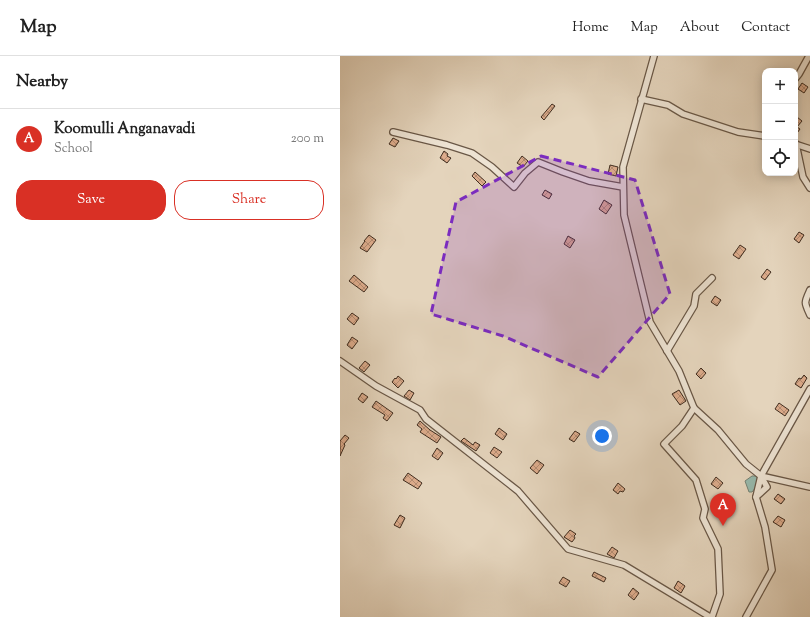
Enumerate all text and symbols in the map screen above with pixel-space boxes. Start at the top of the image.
text: Map [20,14,57,41]
text: Home [572,18,609,38]
text: Map [631,18,658,38]
text: About [680,18,719,38]
text: Contact [741,18,790,38]
map controls [762,68,798,176]
button: + [762,68,798,104]
text: Nearby [16,70,68,94]
button: − [762,104,798,140]
text: Koomulli Anganavadi [54,119,195,140]
text: A [24,130,34,148]
text: 200 m [291,130,324,148]
text: School [54,140,93,158]
button: locate [762,140,798,176]
button: Save [16,180,166,220]
button: Share [174,180,324,220]
your location [592,426,612,446]
pin: A [710,493,736,526]

